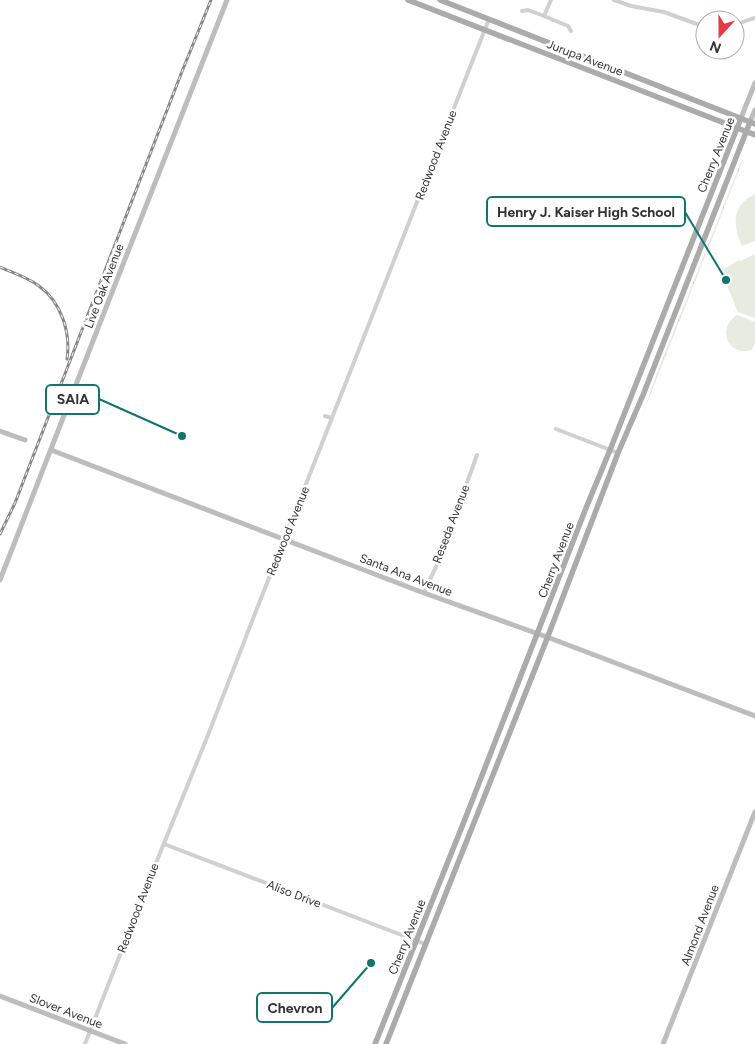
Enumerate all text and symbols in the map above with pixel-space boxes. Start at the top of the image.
north arrow [695,10,745,60]
street label: Jurupa Avenue [545,37,625,79]
text: N [707,37,724,57]
street label: Redwood Avenue [412,108,460,202]
street label: Cherry Avenue [695,115,738,195]
callout: Henry J. Kaiser High School [487,197,685,226]
text: Henry J. Kaiser High School [497,204,675,221]
street label: Live Oak Avenue [81,241,127,330]
callout: SAIA [46,385,99,414]
text: SAIA [57,391,89,408]
street label: Reseda Avenue [430,482,473,565]
street label: Redwood Avenue [264,484,312,578]
street label: Cherry Avenue [535,520,577,600]
street label: Santa Ana Avenue [358,551,455,599]
street label: Redwood Avenue [114,861,162,955]
street label: Aliso Drive [265,877,323,911]
street label: Almond Avenue [678,882,722,967]
street label: Cherry Avenue [386,897,429,977]
street label: Slover Avenue [28,991,105,1032]
callout: Chevron [257,993,332,1022]
text: Chevron [268,1000,322,1017]

